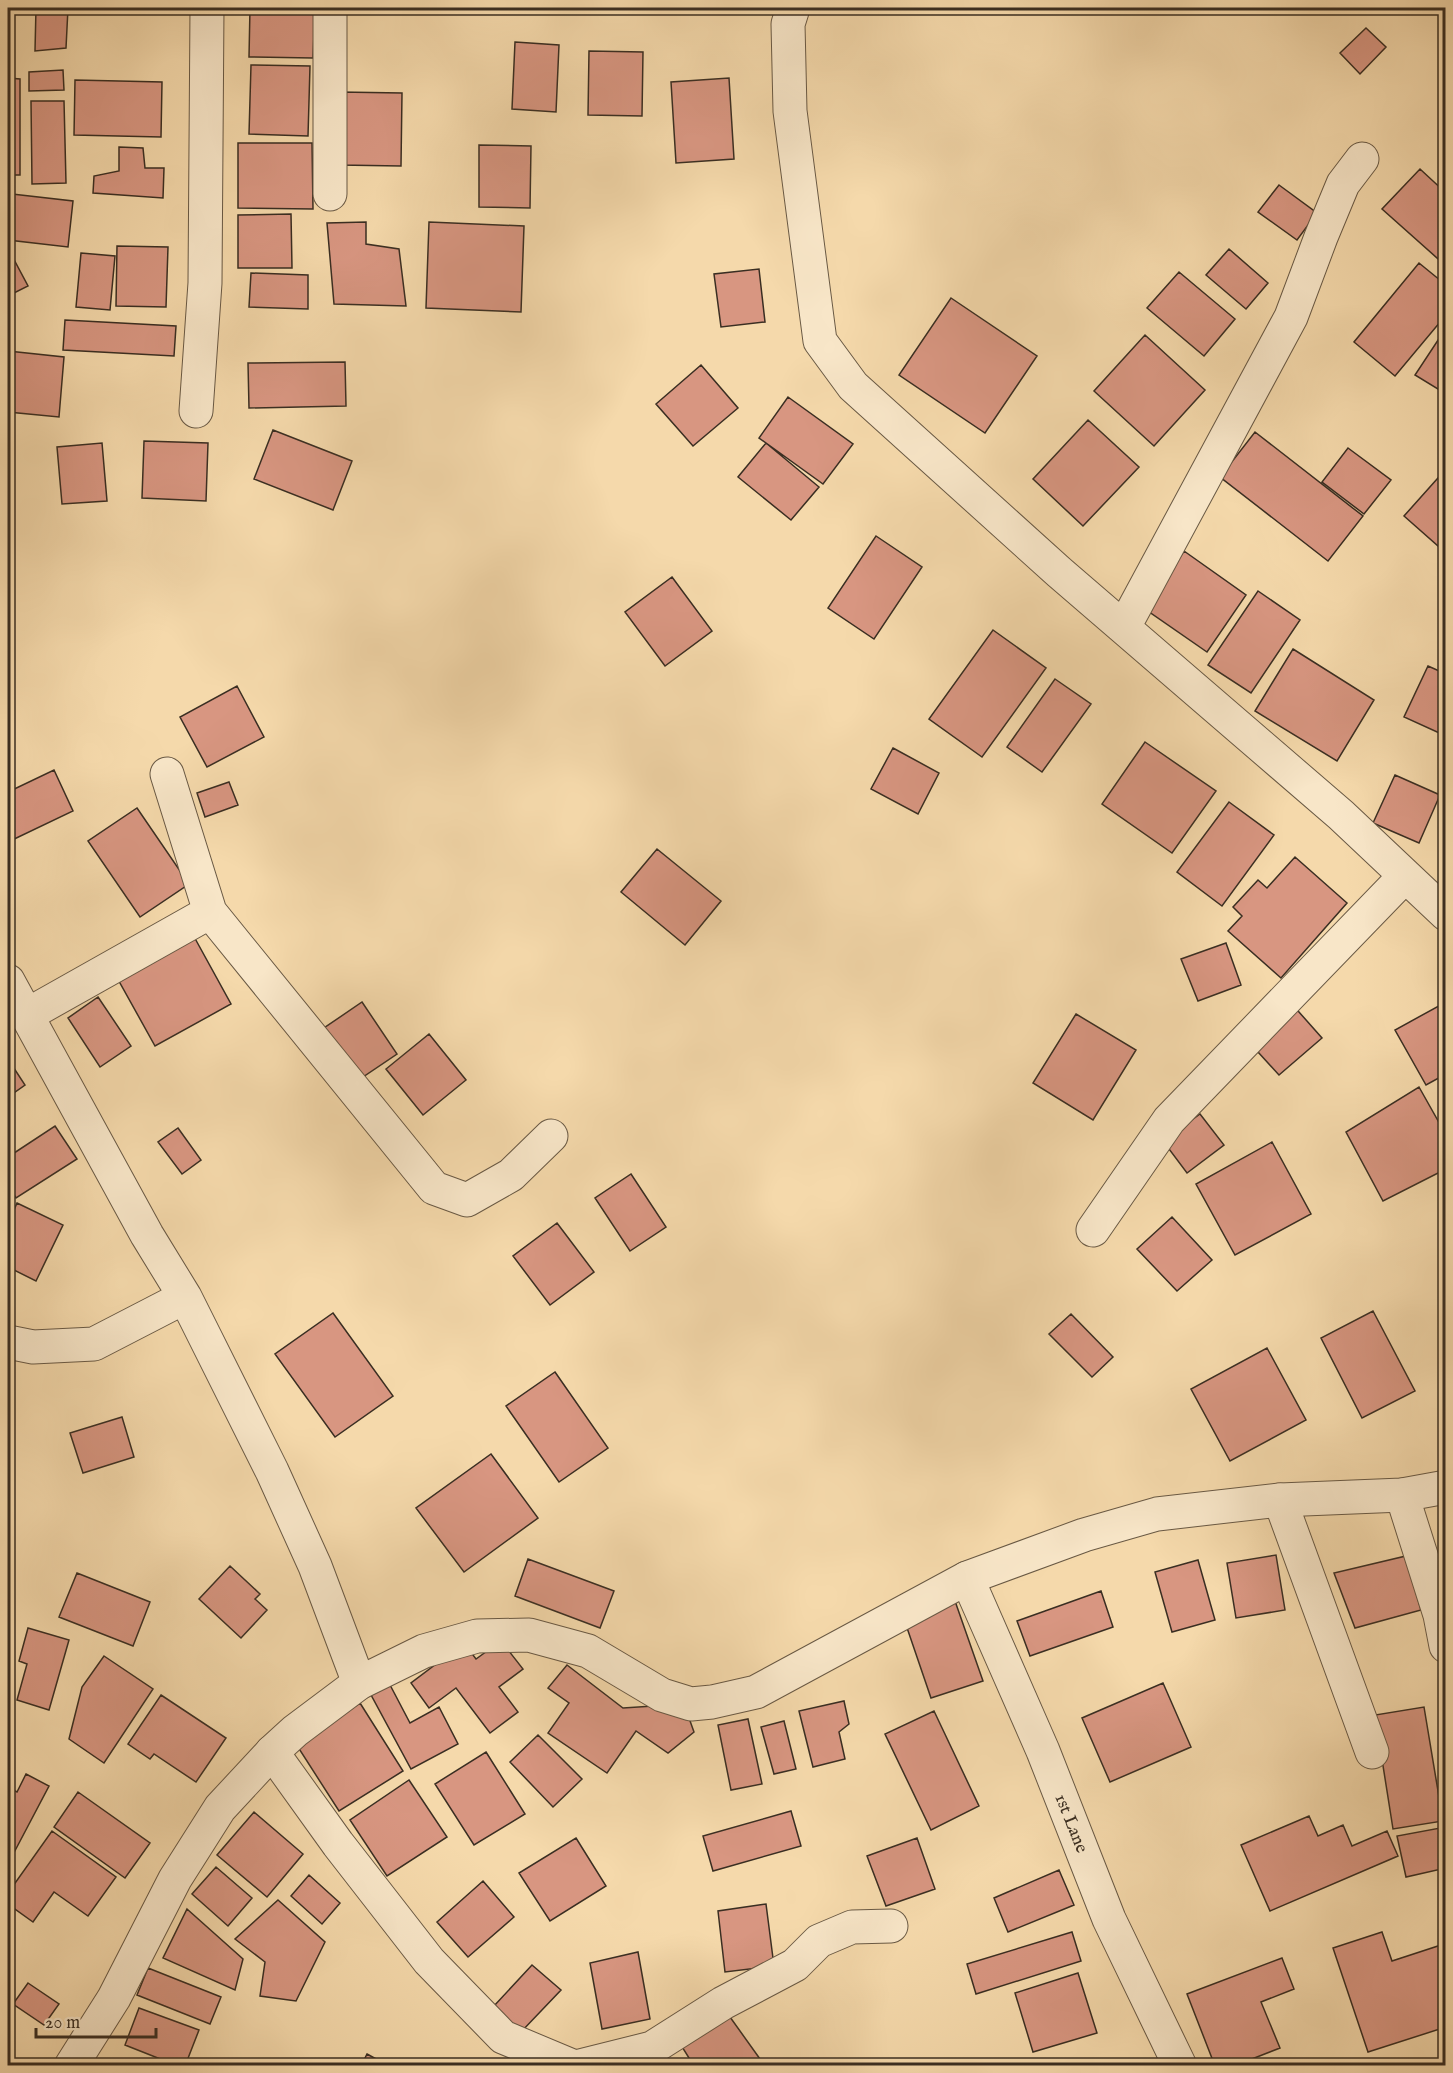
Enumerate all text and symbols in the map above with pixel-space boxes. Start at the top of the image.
street label: 1st Lane [1048,1791,1093,1856]
scale bar [36,2001,156,2039]
text: 20 m [45,2012,80,2035]

